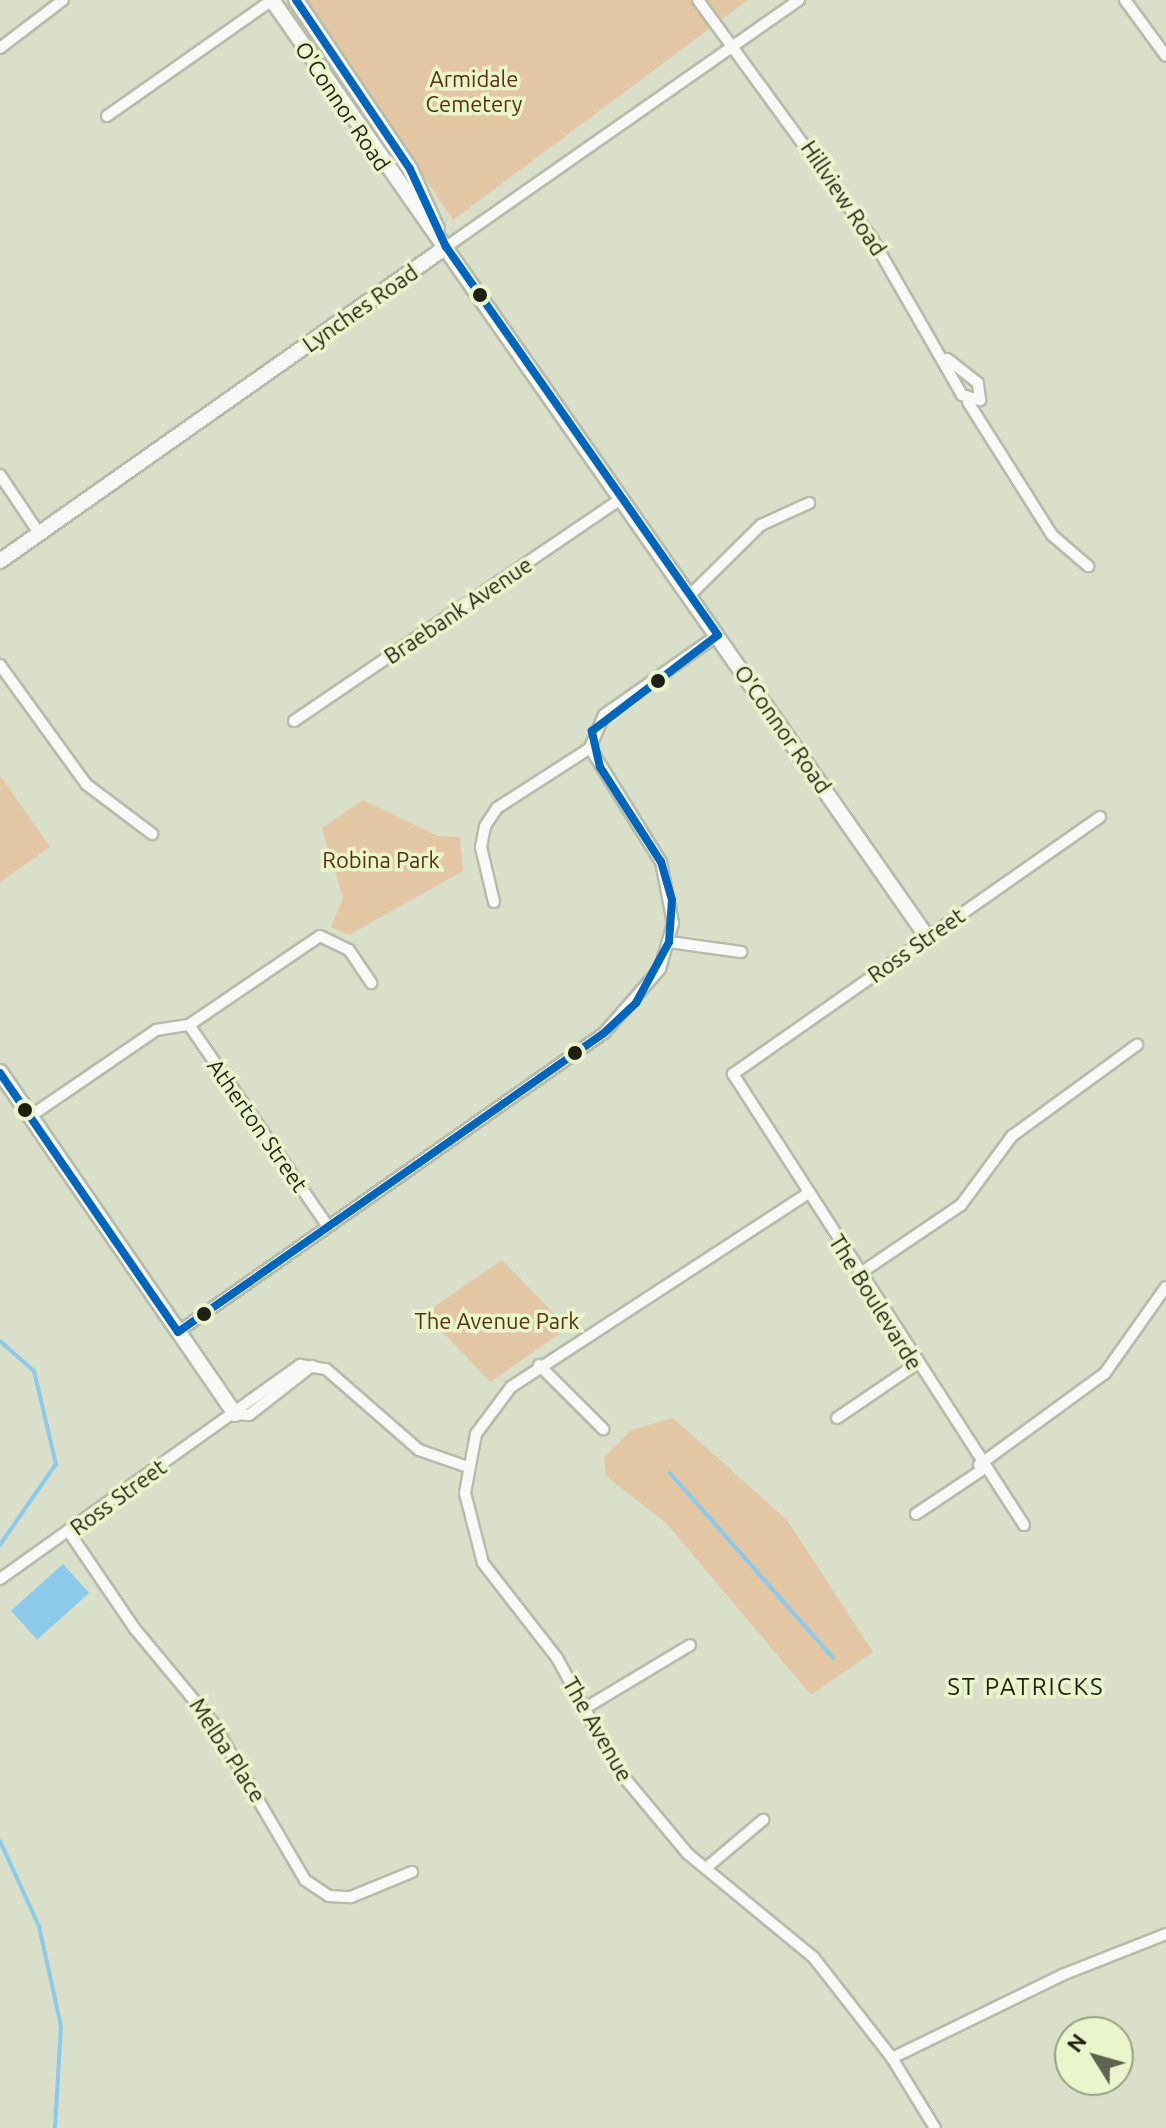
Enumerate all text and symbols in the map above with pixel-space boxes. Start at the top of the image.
street label: O'Connor Road [290,36,396,176]
park label: Armidale Cemetery [426,65,522,116]
street label: Hillview Road [796,135,892,261]
street label: Lynches Road [297,259,423,357]
unlabelled marker [472,287,488,303]
street label: Braebank Avenue [379,551,537,669]
street label: O'Connor Road [729,660,837,798]
unlabelled marker [650,673,666,689]
park label: Robina Park [322,847,440,873]
street label: Ross Street [863,902,969,988]
unlabelled marker [567,1045,583,1061]
street label: Atherton Street [202,1053,314,1197]
unlabelled marker [17,1102,33,1118]
street label: The Boulevarde [824,1229,928,1375]
unlabelled marker [196,1306,212,1322]
park label: The Avenue Park [415,1308,579,1334]
street label: Ross Street [65,1453,171,1541]
street label: The Avenue [558,1672,638,1786]
district label: ST PATRICKS [947,1673,1105,1701]
street label: Melba Place [185,1693,271,1807]
north arrow [1054,2016,1134,2096]
text: N [1061,2028,1091,2057]

